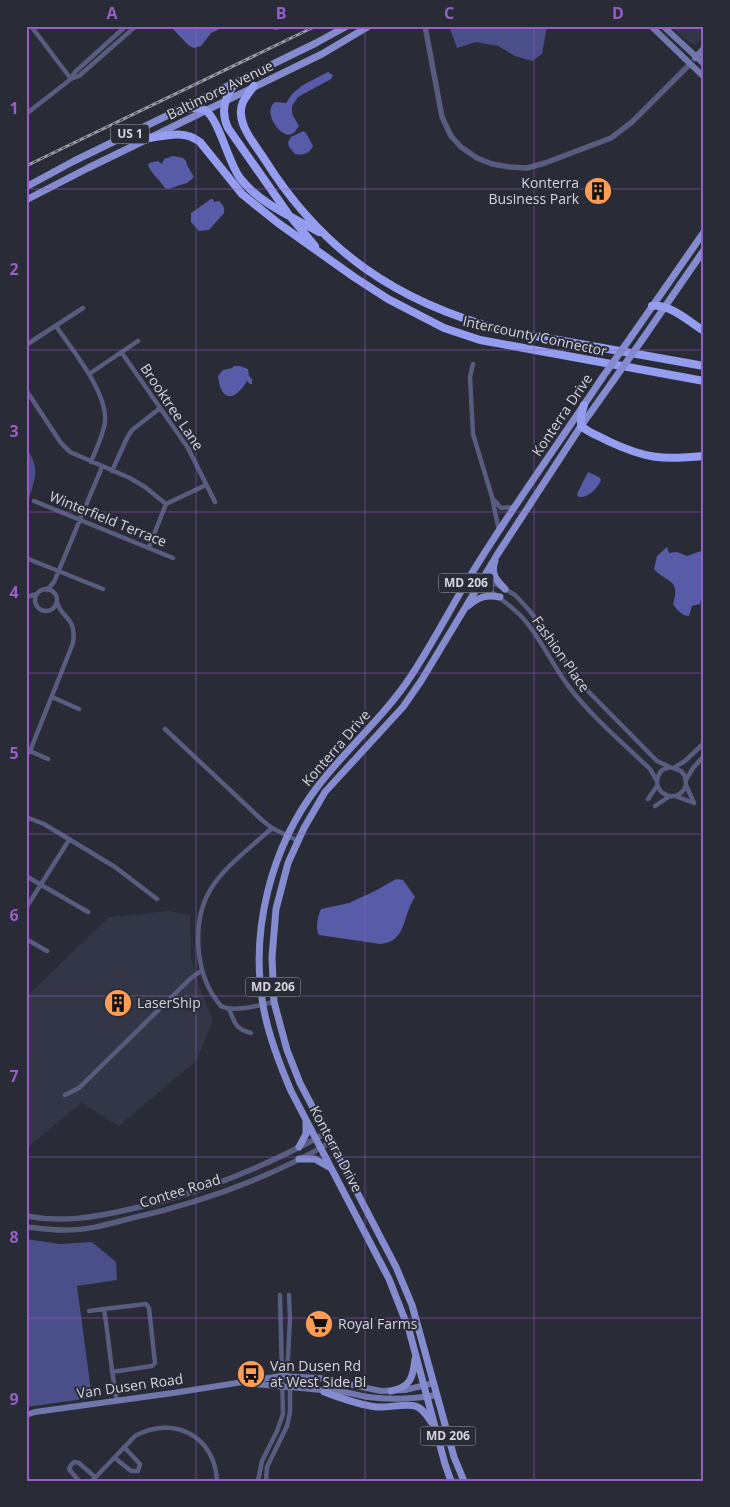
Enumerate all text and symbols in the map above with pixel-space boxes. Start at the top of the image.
text: A [106,2,118,24]
text: B [276,2,286,24]
text: C [444,2,454,24]
text: D [612,2,624,24]
street label: Baltimore Avenue [163,55,276,124]
text: 1 [9,97,19,119]
road number: US 1 [111,125,149,144]
place label: Konterra Business Park [488,173,580,208]
building icon: Konterra Business Park [583,176,613,206]
text: 2 [9,258,19,280]
street label: Intercounty Connector [461,311,609,360]
street label: Brooktree Lane [136,360,208,454]
street label: Konterra Drive [527,370,596,460]
text: 3 [9,420,19,442]
street label: Winterfield Terrace [47,486,170,551]
road number: MD 206 [438,574,494,592]
text: 4 [9,581,19,603]
street label: Fashion Place [528,612,595,696]
street label: Konterra Drive [297,705,374,790]
text: 5 [9,742,19,764]
text: 6 [9,904,19,926]
road number: MD 206 [246,978,300,996]
building icon: LaserShip [103,988,133,1018]
place label: LaserShip [137,993,201,1012]
text: 7 [9,1065,19,1087]
street label: Konterra Drive [306,1102,367,1196]
street label: Contee Road [137,1169,223,1212]
text: 8 [9,1226,19,1248]
supermarket icon: Royal Farms [304,1309,334,1339]
place label: Royal Farms [338,1314,418,1333]
place label: Van Dusen Rd at West Side Bl [270,1356,366,1391]
bus stop icon: Van Dusen Rd at West Side Bl [236,1359,266,1389]
street label: Van Dusen Road [75,1369,184,1402]
text: 9 [9,1388,19,1410]
road number: MD 206 [420,1426,476,1445]

